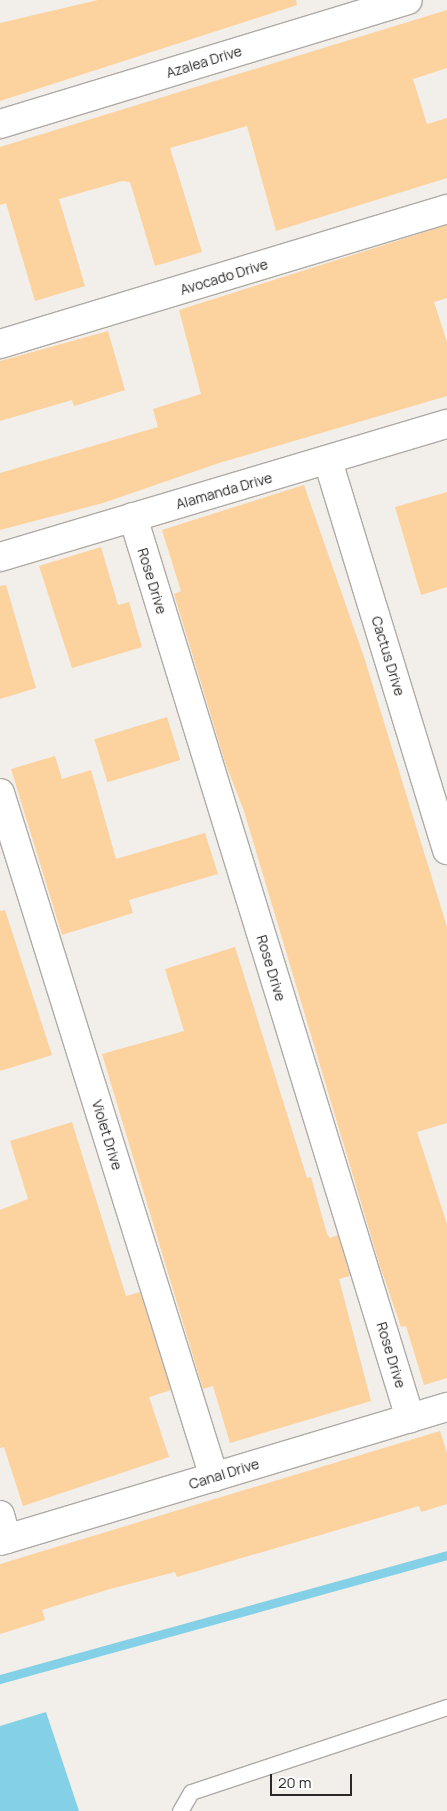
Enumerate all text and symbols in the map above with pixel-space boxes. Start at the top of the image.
street label: Azalea Drive [164,43,244,81]
street label: Avocado Drive [178,256,270,298]
street label: Alamanda Drive [174,469,274,513]
street label: Rose Drive [134,546,170,616]
street label: Cactus Drive [368,614,408,698]
street label: Rose Drive [253,933,289,1003]
street label: Violet Drive [88,1098,126,1172]
street label: Rose Drive [373,1320,409,1390]
street label: Canal Drive [187,1455,261,1493]
scale bar [272,1764,354,1796]
text: 20 m [278,1772,311,1793]

